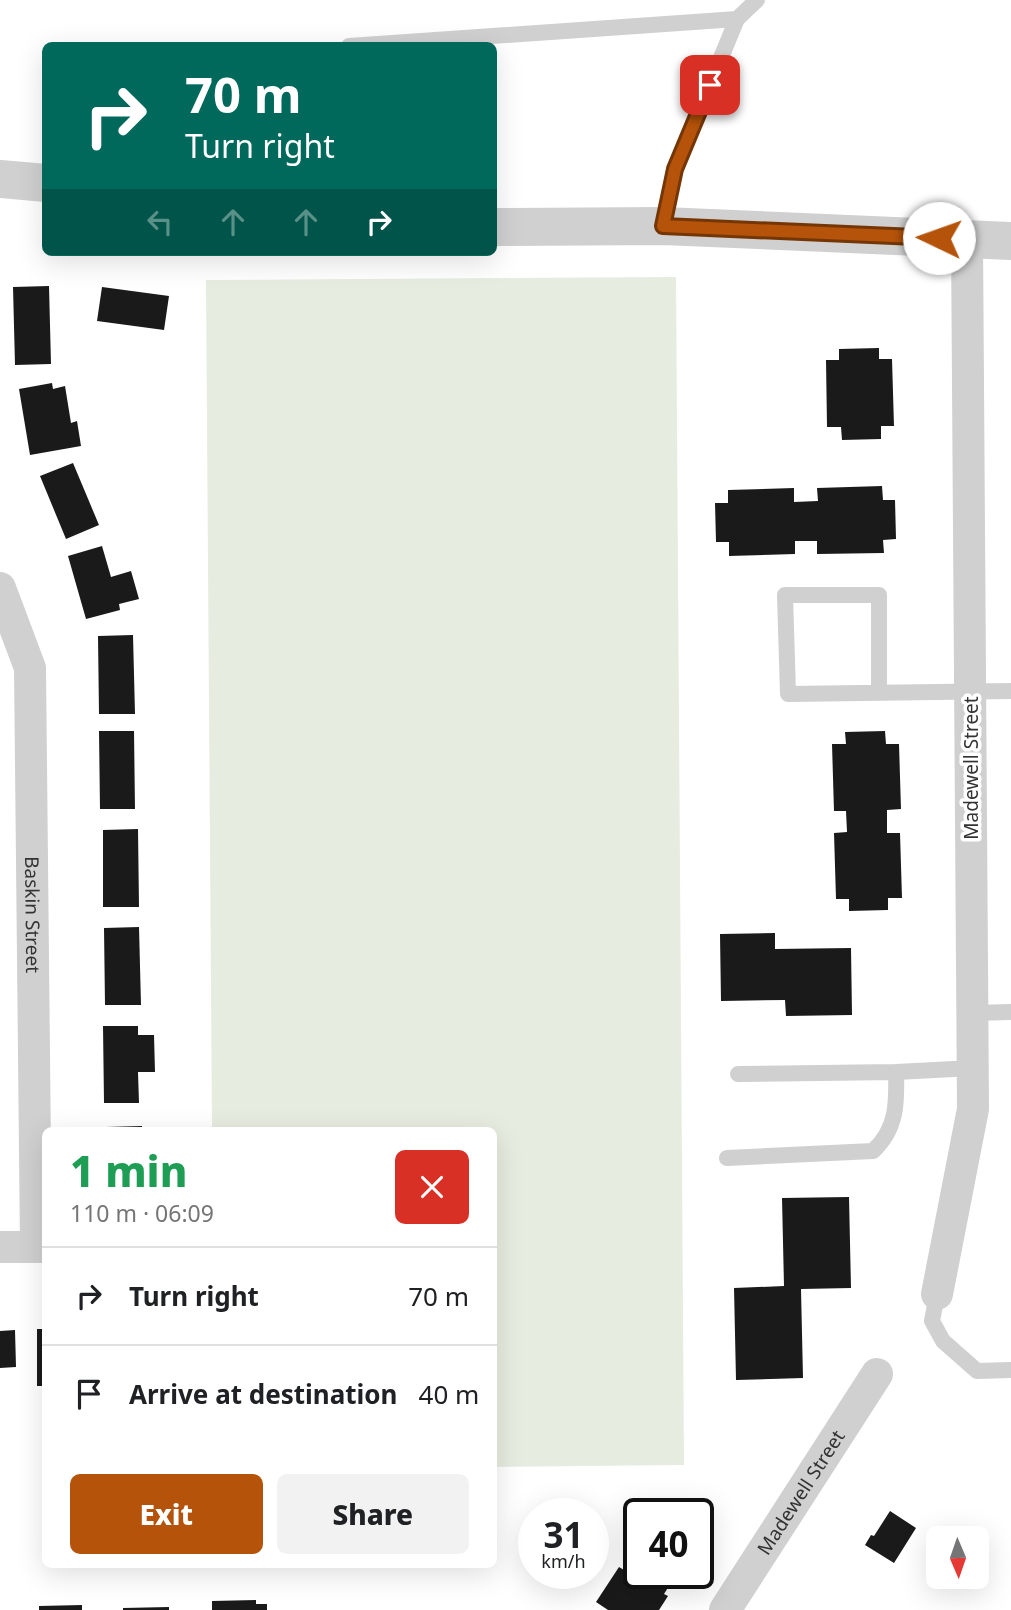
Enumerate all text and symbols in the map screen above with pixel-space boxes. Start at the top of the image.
pin [680,55,740,115]
text: 70 m [185,61,302,127]
icon: arrive [691,66,729,104]
icon: right [70,70,161,161]
text: Turn right [185,124,335,167]
position arrow [902,201,976,275]
icon: left [141,203,179,241]
icon: ahead [214,203,252,241]
icon: ahead [287,203,325,241]
icon: right [360,203,398,241]
street label: Madewell Street [958,696,984,840]
street label: Baskin Street [19,856,46,973]
text: 1 min [70,1142,187,1199]
button: close [395,1150,469,1224]
text: 110 m · 06:09 [70,1197,214,1229]
icon: right [70,1277,108,1315]
text: Turn right [129,1278,259,1314]
text: 70 m [408,1278,469,1314]
icon: arrive [70,1375,108,1413]
text: Arrive at destination [129,1376,398,1412]
text: 40 m [419,1376,479,1412]
street label: Madewell Street [751,1425,851,1560]
button: Exit [70,1474,263,1554]
button: Share [277,1474,469,1554]
speed limit sign: 40 [623,1498,714,1589]
text: 31 [543,1511,584,1558]
north arrow [926,1526,989,1589]
map controls [926,1526,989,1589]
text: km/h [541,1549,586,1573]

